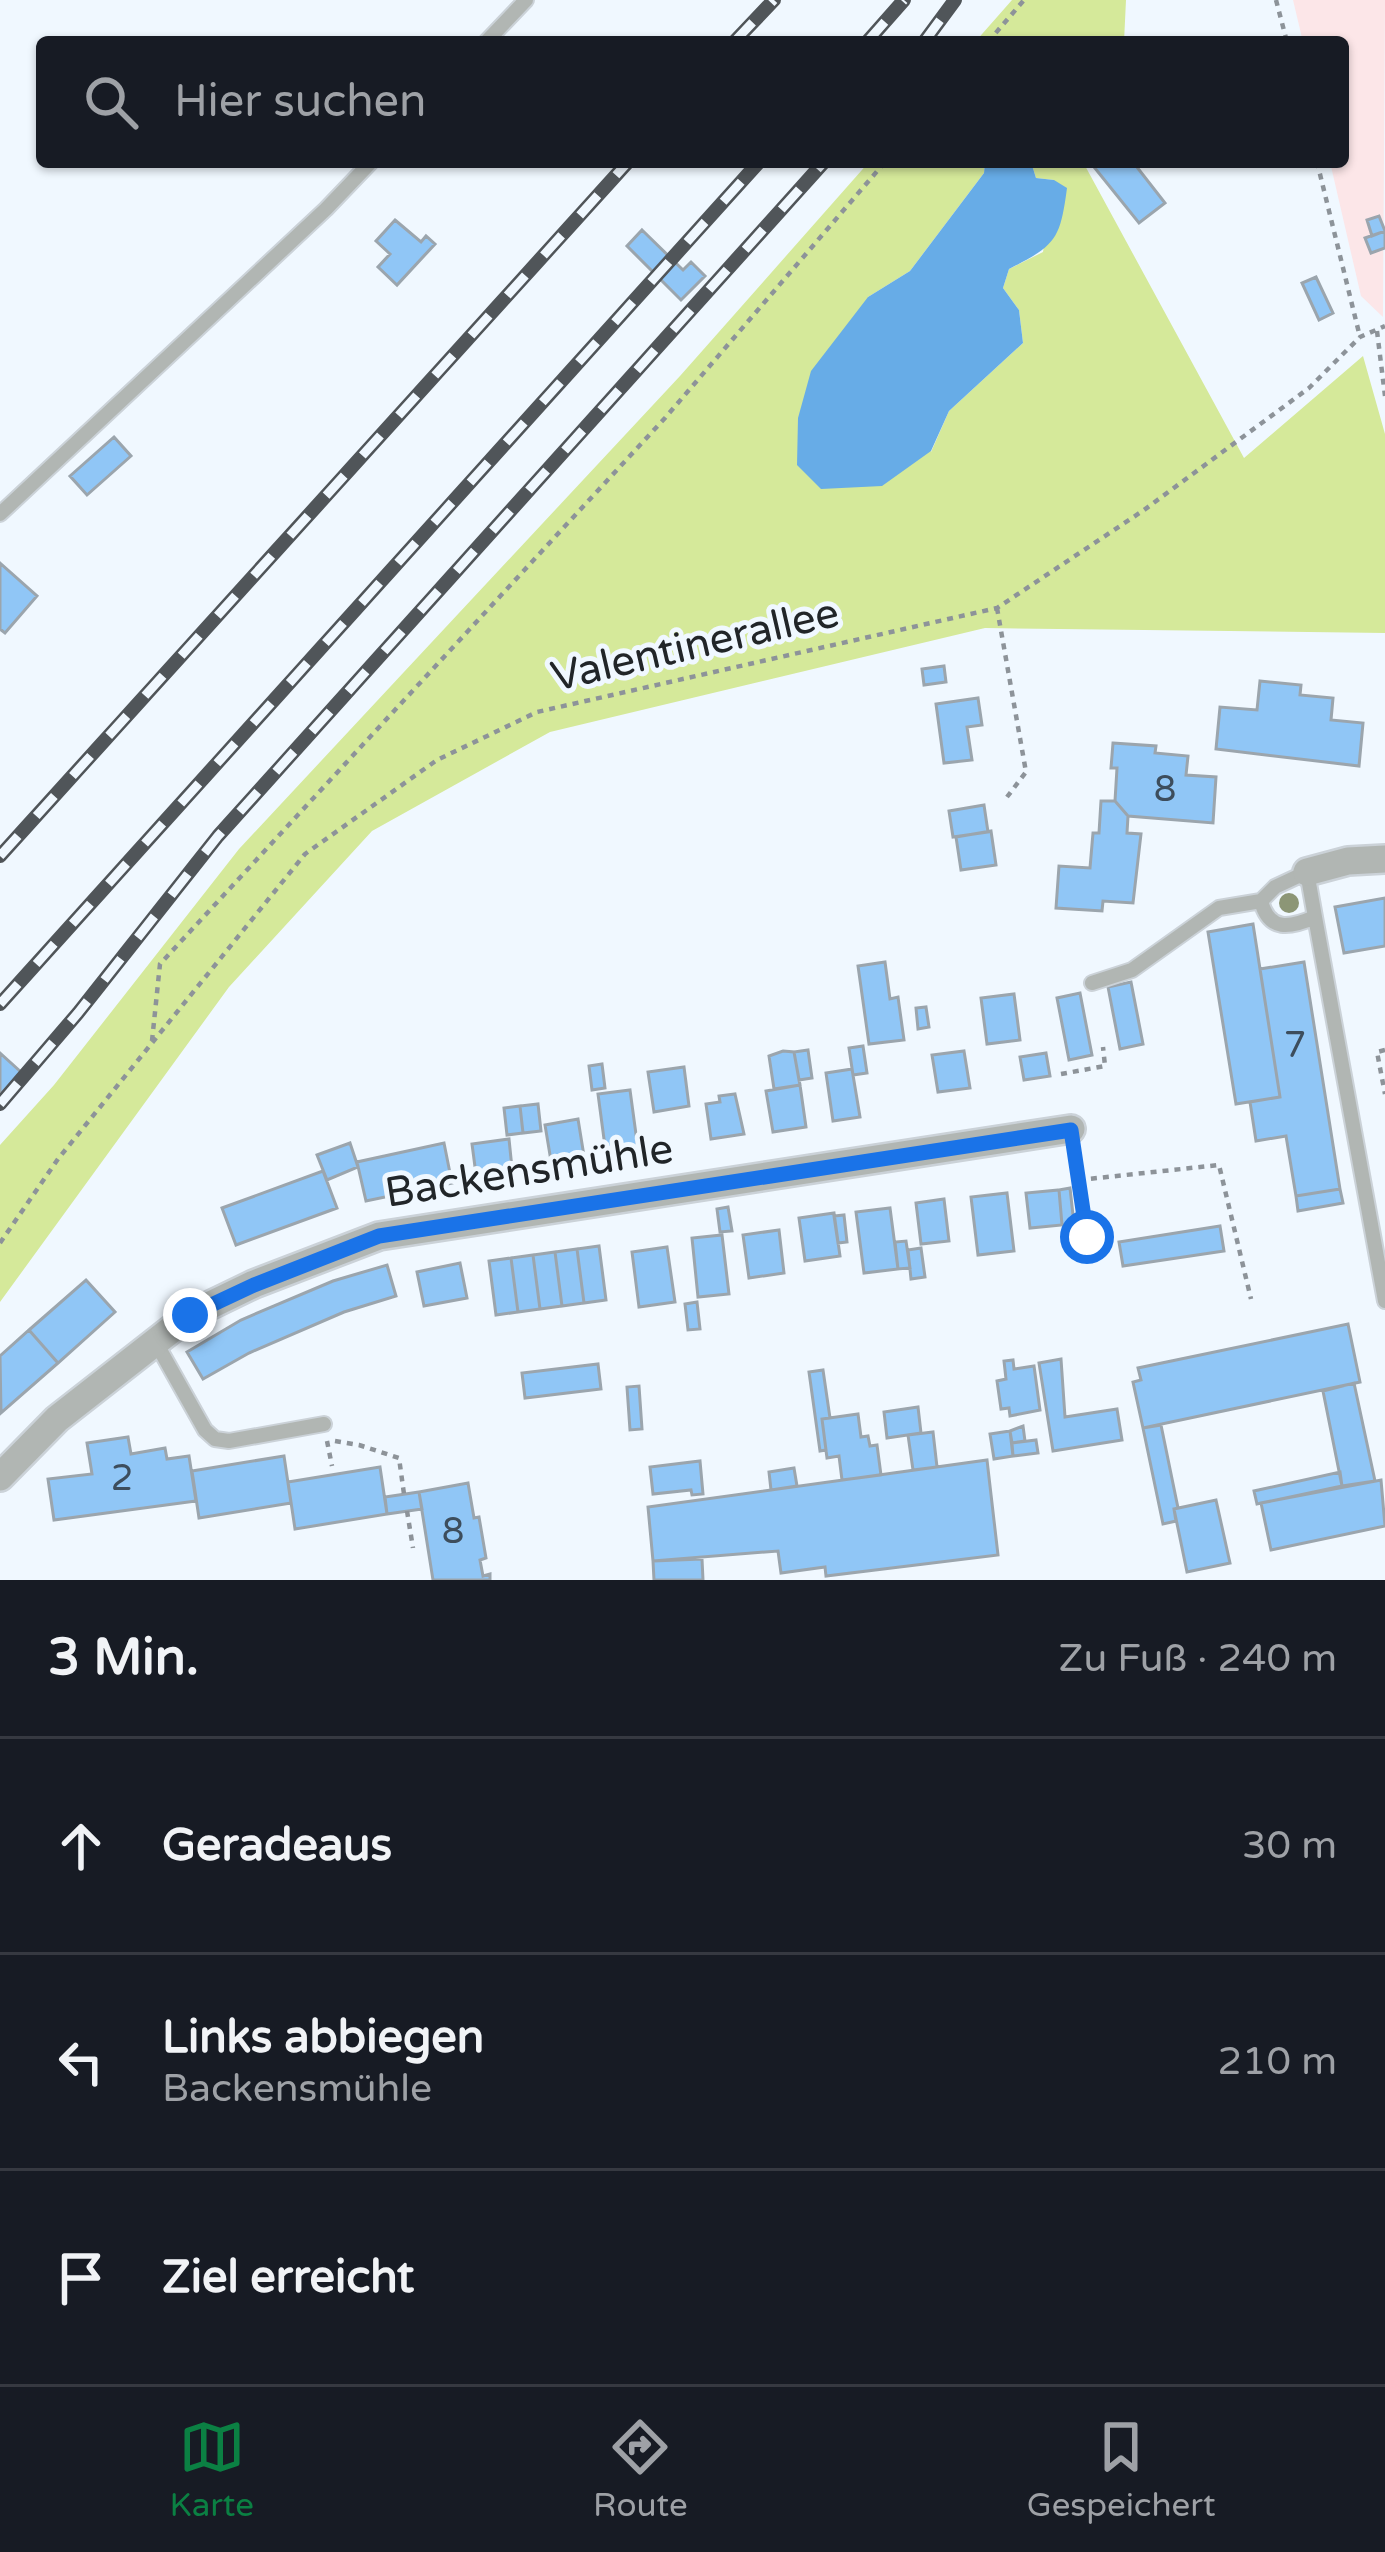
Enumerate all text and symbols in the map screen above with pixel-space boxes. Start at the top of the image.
search box [36,36,1349,168]
icon: search [78,69,144,135]
text: Hier suchen [174,75,426,129]
street label: Valentinerallee [546,587,844,703]
house number: 8 [1154,768,1176,811]
house number: 7 [1284,1024,1306,1067]
street label: Backensmühle [381,1123,677,1219]
route start [1060,1210,1114,1264]
route end [163,1288,217,1342]
house number: 2 [111,1457,133,1500]
house number: 8 [442,1510,464,1553]
text: 3 Min. [48,1627,199,1689]
text: Zu Fuß · 240 m [1059,1635,1337,1682]
icon: ahead [48,1813,114,1879]
text: Geradeaus [162,1819,392,1873]
text: 30 m [1242,1822,1337,1869]
text: Links abbiegen [162,2011,484,2065]
icon: left [48,2029,114,2095]
text: 210 m [1218,2038,1337,2085]
text: Backensmühle [162,2065,432,2112]
icon: arrive [48,2245,114,2311]
text: Ziel erreicht [162,2251,414,2305]
tab: Karte [170,2414,254,2525]
tab: Route [593,2414,688,2525]
tab: Gespeichert [1027,2414,1215,2525]

